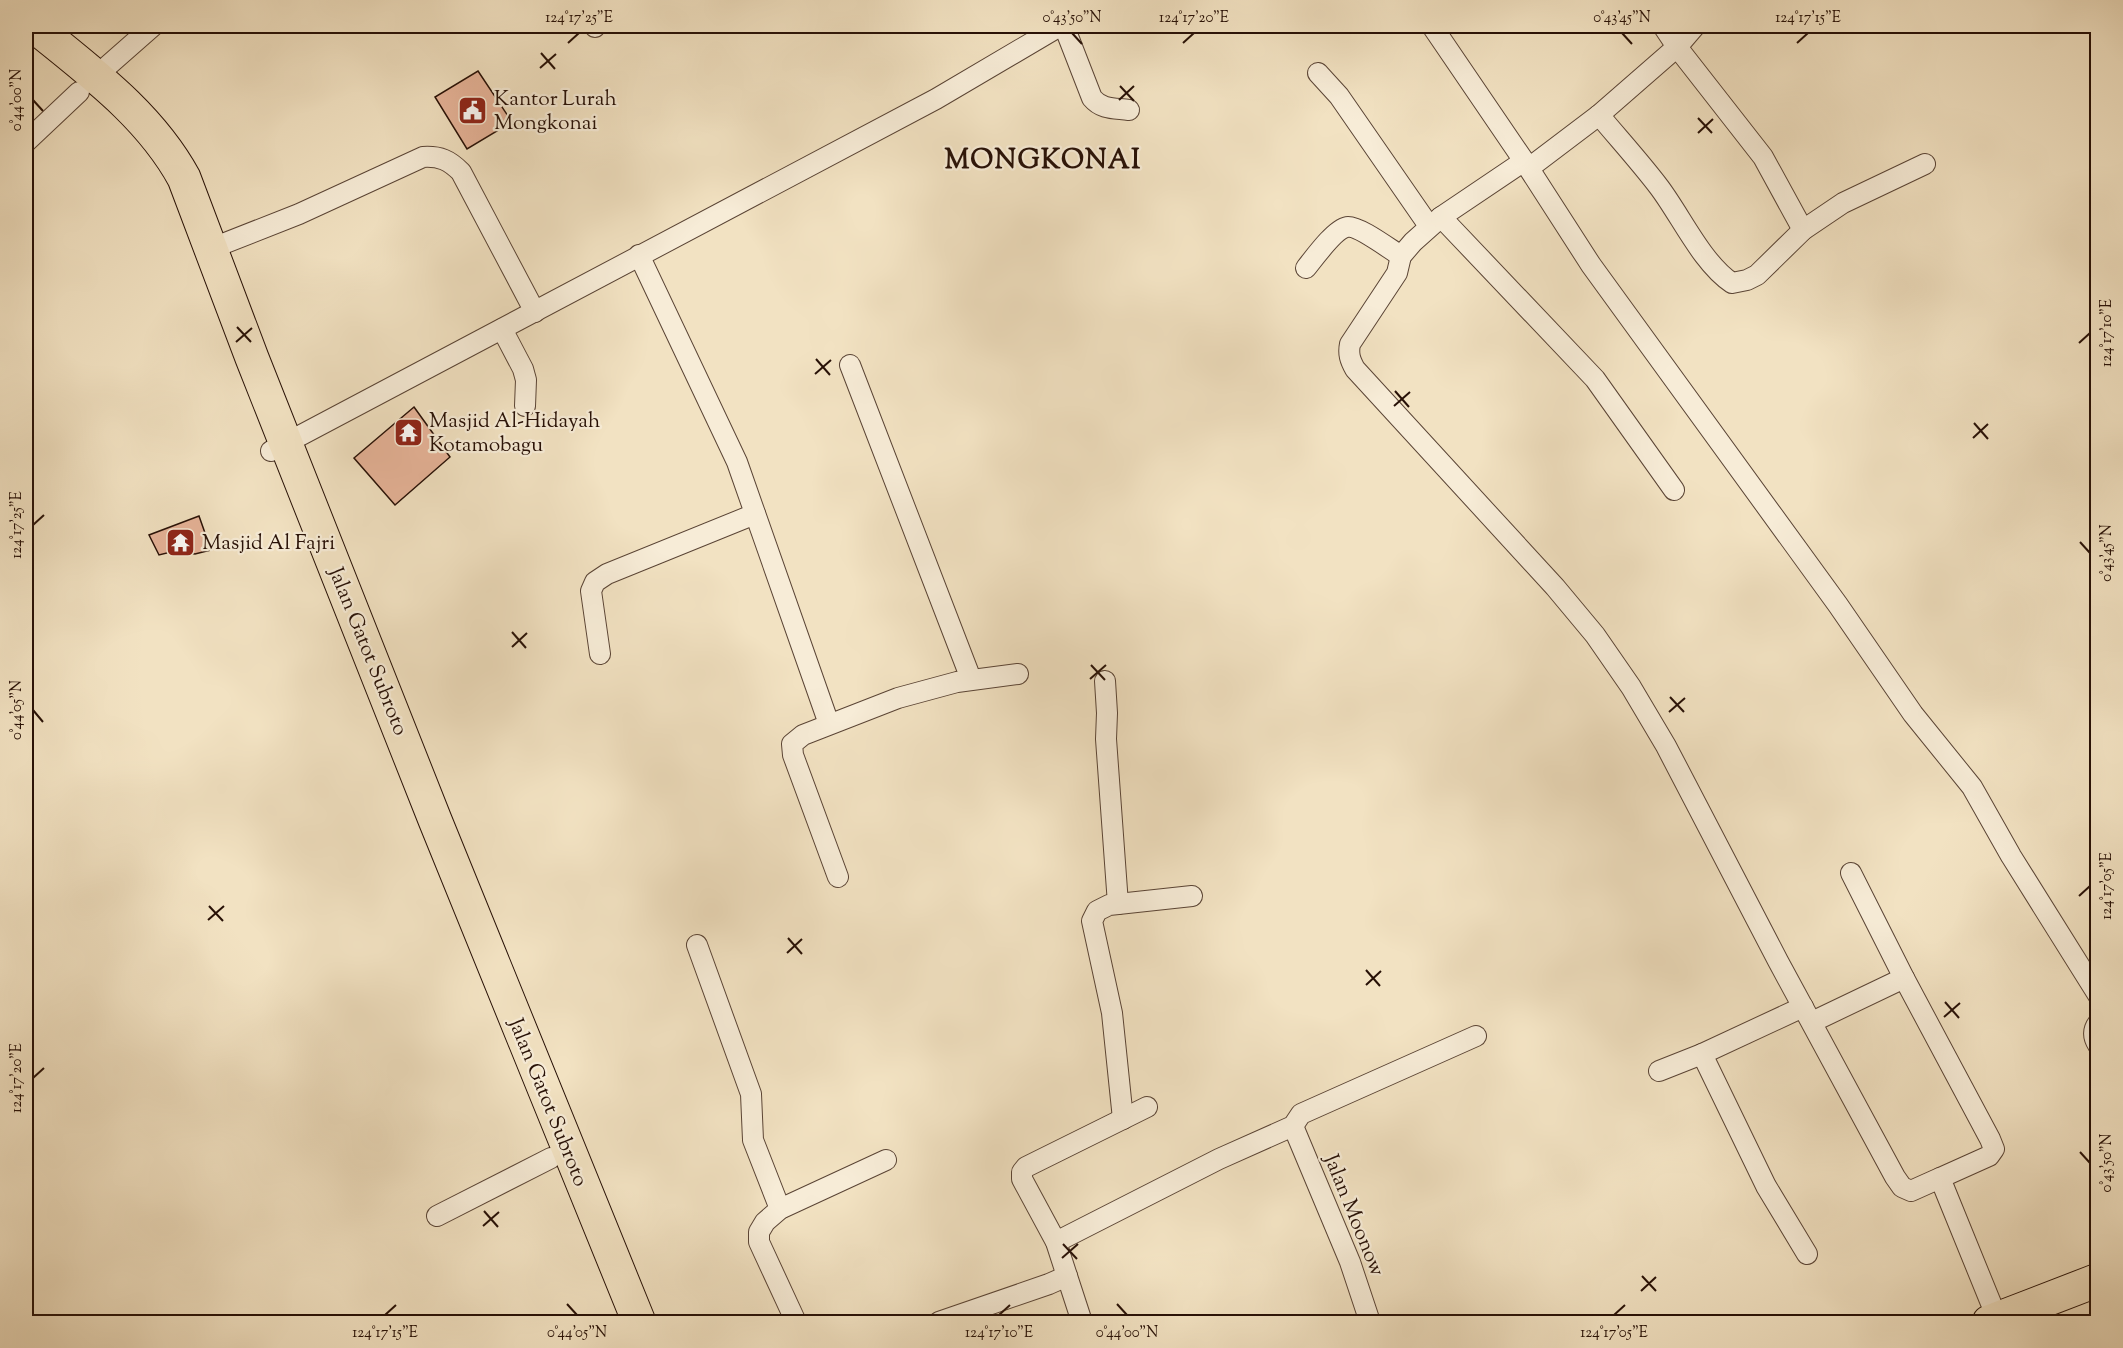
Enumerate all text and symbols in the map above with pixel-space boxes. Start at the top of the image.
text: 124°17'25"E [545,8,613,29]
text: 0°43'50"N [1043,8,1102,29]
text: 124°17'20"E [1159,8,1229,29]
text: 0°43'45"N [1593,8,1651,29]
text: 124°17'15"E [1775,8,1841,29]
text: 0°44'00"N [7,69,28,131]
place label: Kantor Lurah Mongkonai [494,85,617,139]
public building icon: Kantor Lurah Mongkonai [457,94,489,126]
district label: MONGKONAI [944,142,1142,181]
text: 124°17'10"E [2097,299,2118,367]
place label: Masjid Al-Hidayah Kotamobagu [429,407,600,461]
temple icon: Masjid Al-Hidayah Kotamobagu [392,416,424,448]
text: 124°17'25"E [7,491,28,559]
text: 0°43'45"N [2097,524,2118,582]
temple icon: Masjid Al Fajri [165,526,197,558]
place label: Masjid Al Fajri [202,529,335,559]
street label: Jalan Gatot Subroto [319,562,415,740]
text: 0°44'05"N [7,680,28,740]
text: 124°17'05"E [2097,852,2118,920]
street label: Jalan Gatot Subroto [499,1013,595,1191]
text: 124°17'20"E [7,1043,28,1113]
text: 0°43'50"N [2097,1133,2118,1192]
street label: Jalan Moonow [1315,1149,1391,1281]
text: 124°17'15"E [352,1323,418,1344]
text: 0°44'05"N [547,1323,607,1344]
text: 124°17'10"E [965,1323,1033,1344]
text: 0°44'00"N [1096,1323,1158,1344]
text: 124°17'05"E [1580,1323,1648,1344]

